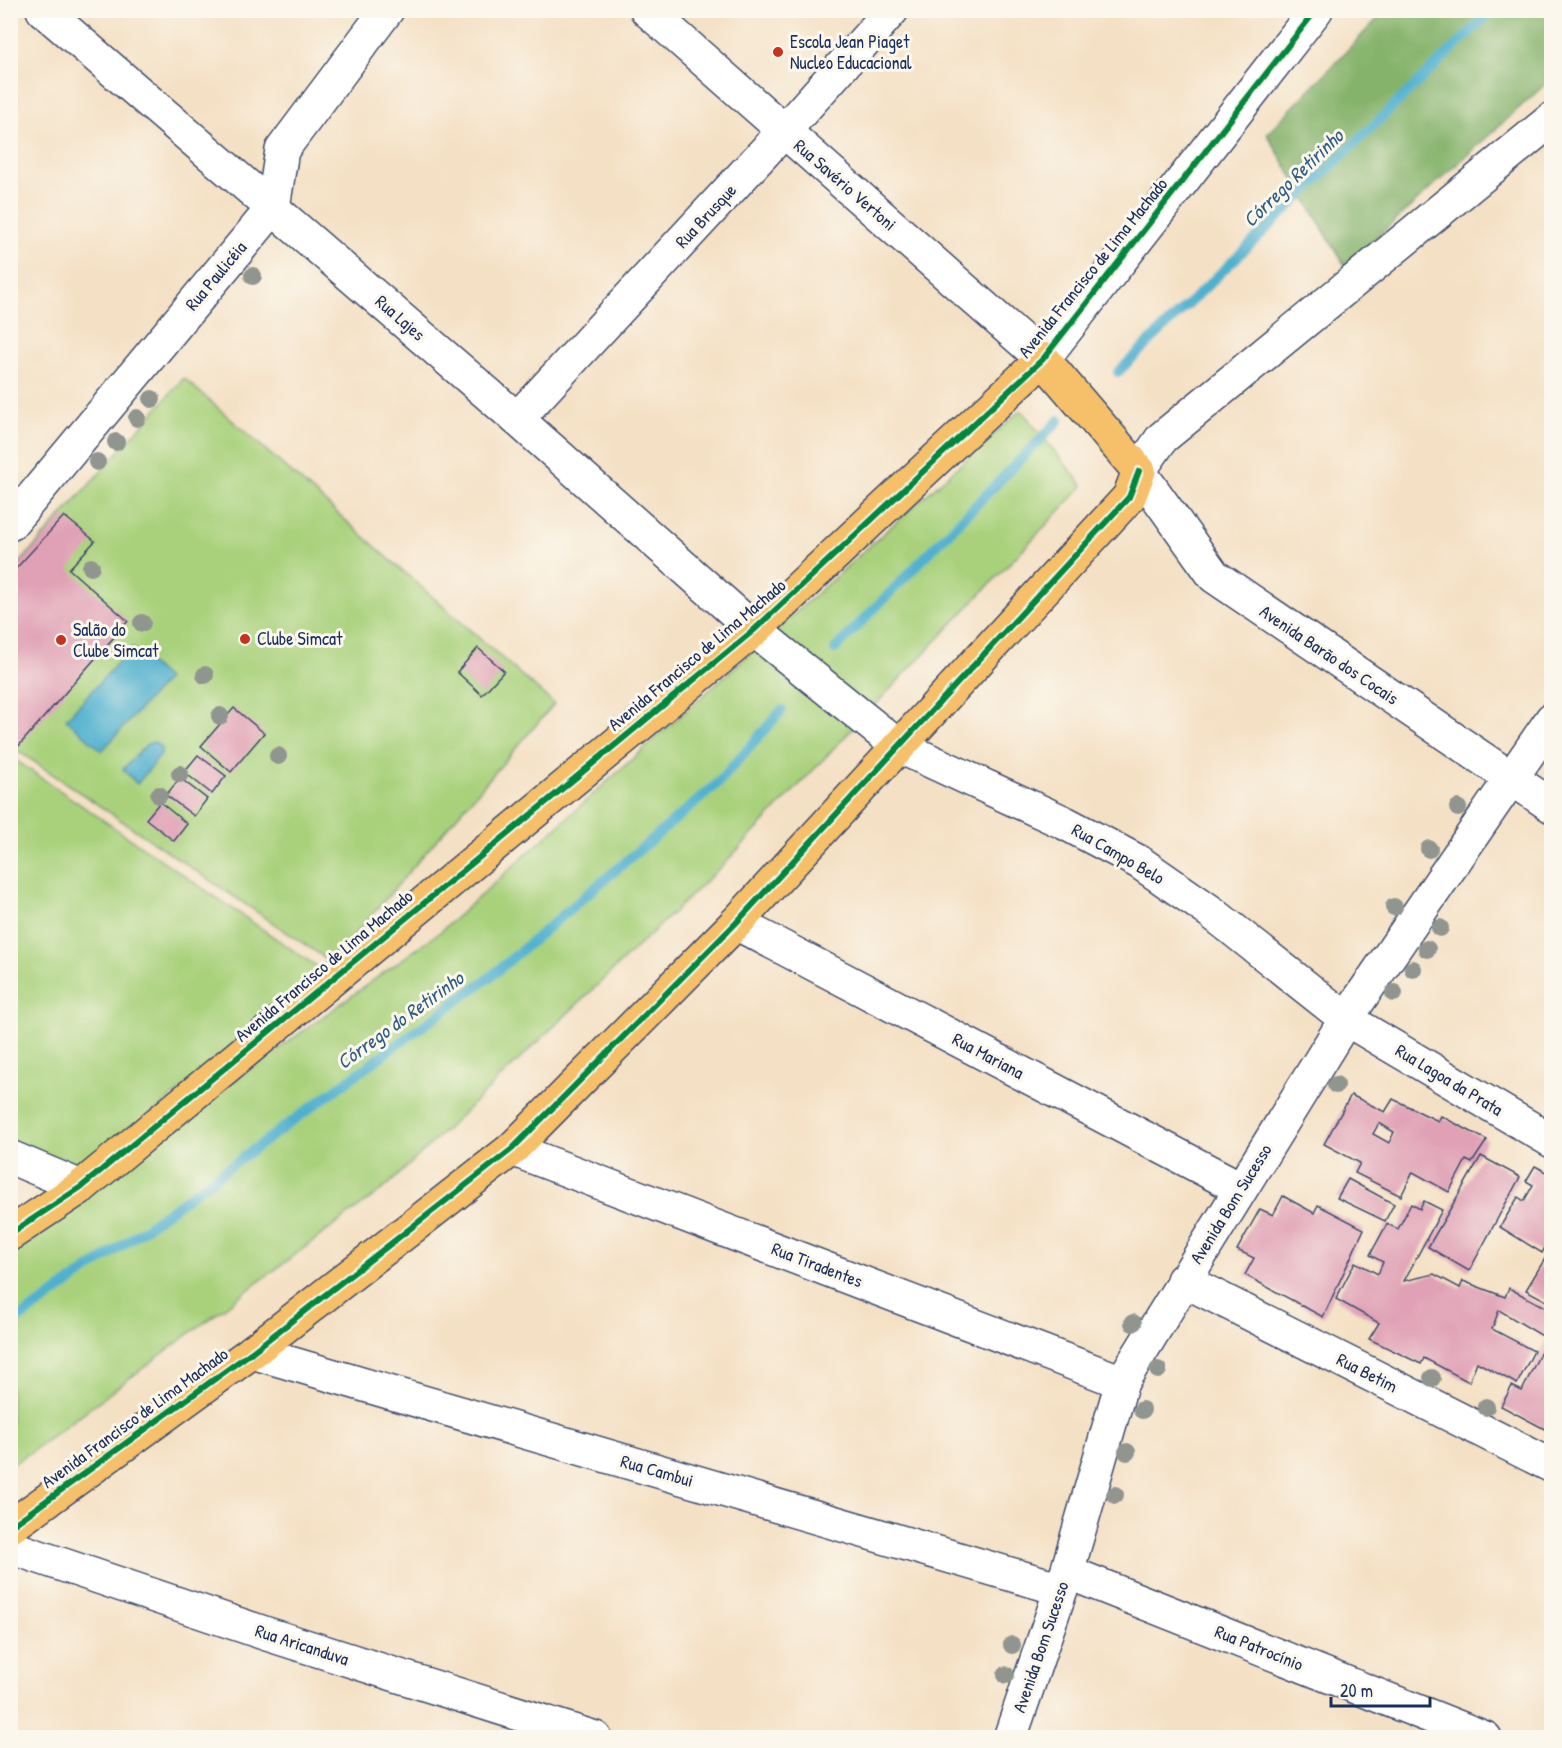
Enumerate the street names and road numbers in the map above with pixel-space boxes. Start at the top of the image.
street label: Rua Savério Vertoni [789,133,902,236]
street label: Avenida Francisco de Lima Machado [1012,172,1173,363]
street label: Rua Brusque [669,178,742,253]
street label: Rua Paulicéia [179,236,252,316]
street label: Rua Lajes [370,289,431,346]
street label: Avenida Francisco de Lima Machado [603,573,791,736]
street label: Avenida Barão dos Cocais [1255,599,1404,710]
street label: Rua Campo Belo [1067,817,1169,890]
street label: Avenida Francisco de Lima Machado [230,884,418,1047]
street label: Rua Mariana [948,1026,1028,1085]
street label: Rua Lagoa da Prata [1391,1038,1508,1121]
street label: Avenida Bom Sucesso [1184,1139,1277,1268]
street label: Rua Tiradentes [768,1236,866,1293]
street label: Avenida Francisco de Lima Machado [36,1341,233,1494]
street label: Rua Betim [1332,1347,1402,1399]
street label: Rua Cambui [618,1448,696,1493]
street label: Avenida Bom Sucesso [1006,1578,1075,1716]
street label: Rua Aricanduva [252,1618,352,1671]
street label: Rua Patrocínio [1211,1619,1307,1677]

